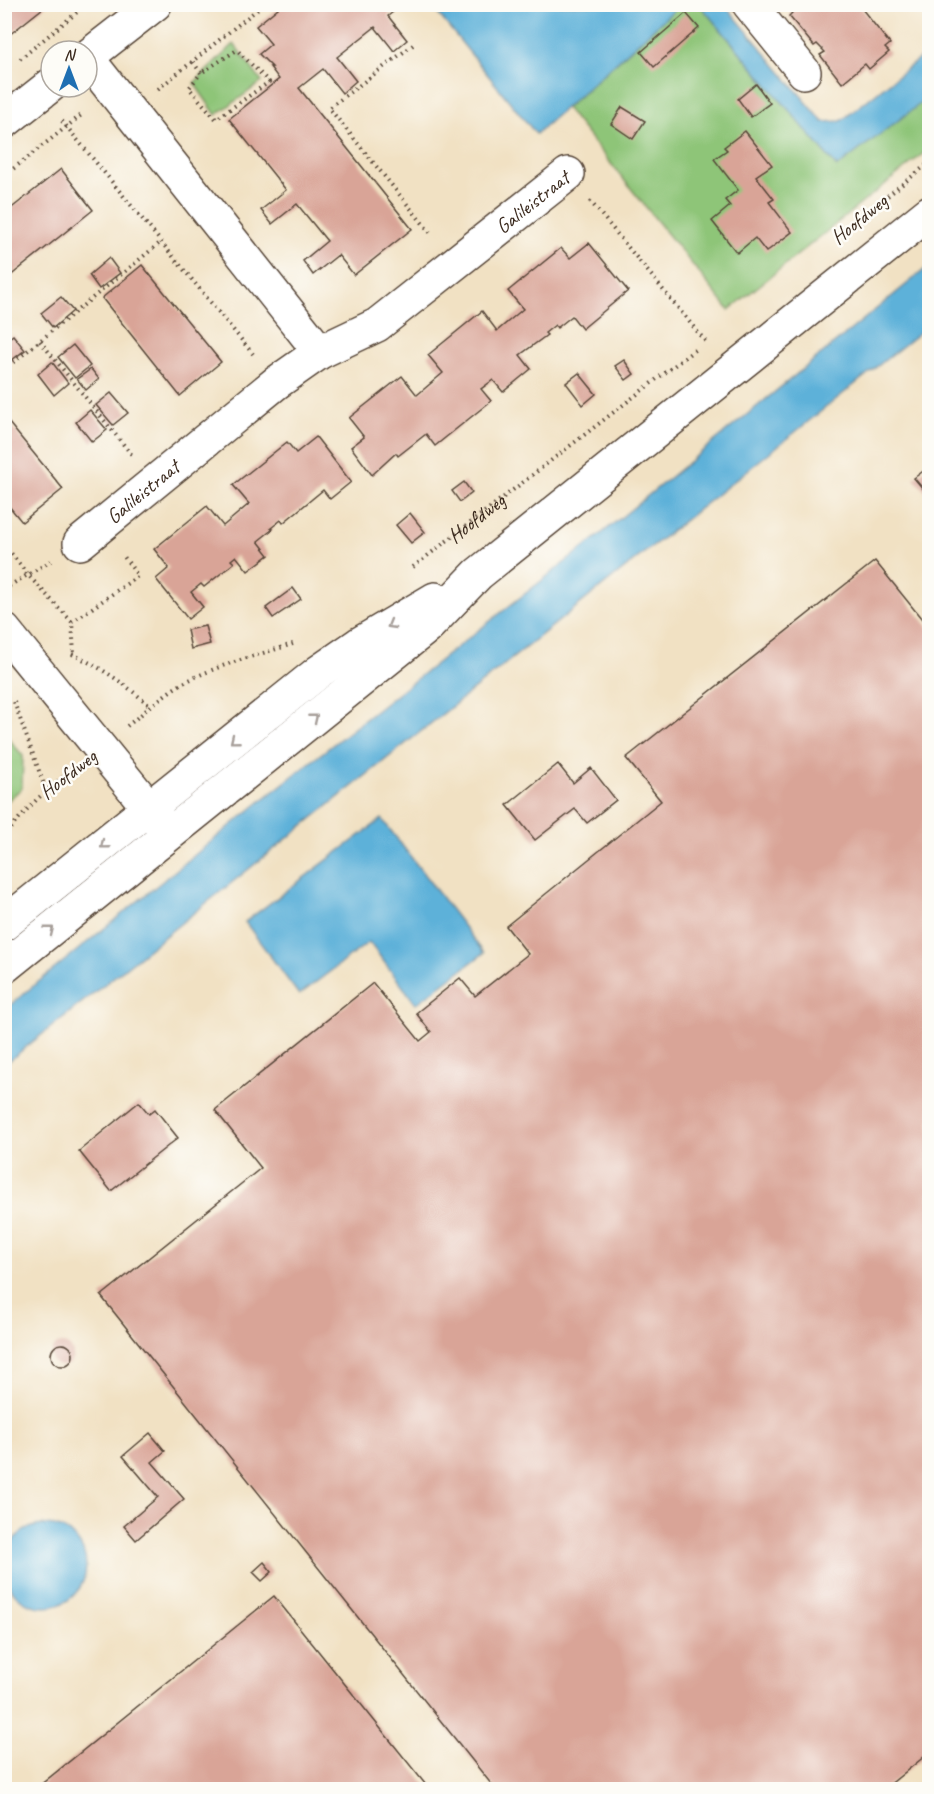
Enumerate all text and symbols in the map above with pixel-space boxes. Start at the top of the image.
north arrow [39,39,99,99]
text: N [64,45,77,65]
street label: Galileistraat [490,163,577,239]
street label: Hoofdweg [825,187,894,250]
street label: Galileistraat [101,452,187,529]
street label: Hoofdweg [442,487,512,549]
one-way arrow [387,617,397,629]
one-way arrow [307,714,318,725]
one-way arrow [230,733,241,744]
street label: Hoofdweg [34,742,103,805]
one-way arrow [100,837,111,848]
one-way arrow [43,926,54,937]

